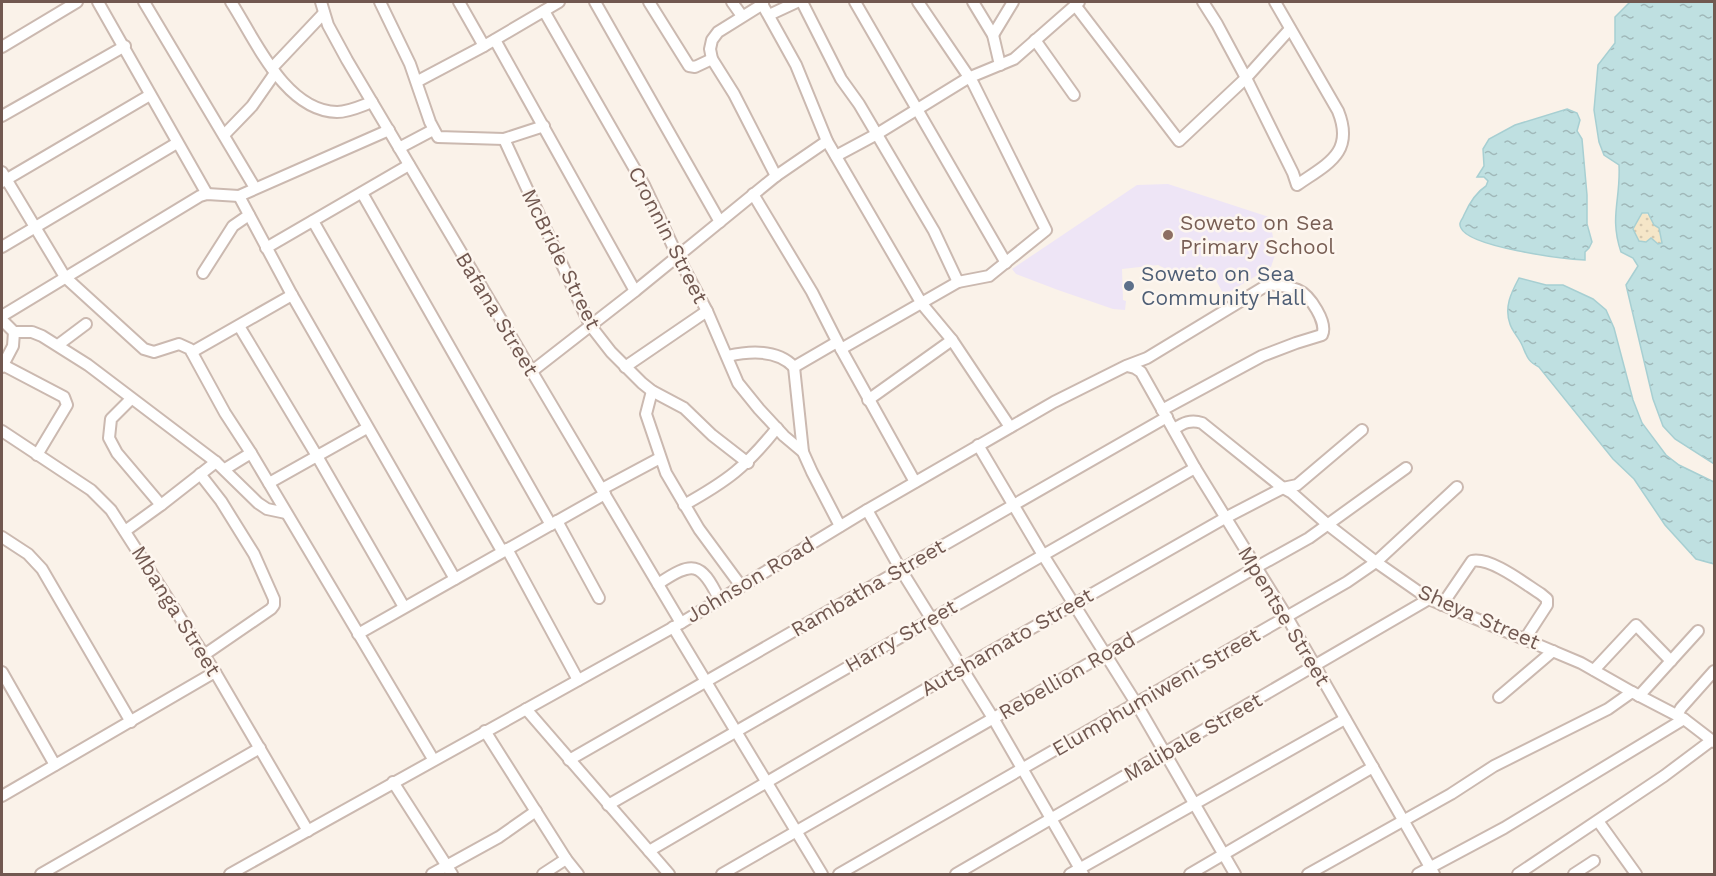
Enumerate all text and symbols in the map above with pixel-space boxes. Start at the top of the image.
street label: Cronnin Street [623,162,714,308]
street label: McBride Street [517,185,606,333]
place label: Soweto on Sea Primary School [1180,210,1335,259]
marker: Soweto on Sea Primary School [1161,228,1175,242]
street label: Bafana Street [451,247,544,380]
place label: Soweto on Sea Community Hall [1141,261,1306,310]
marker: Soweto on Sea Community Hall [1122,279,1136,293]
street label: Johnson Road [681,531,818,628]
street label: Rambatha Street [786,533,950,642]
street label: Mbanga Street [126,541,227,681]
street label: Mpentse Street [1233,541,1336,690]
street label: Sheya Street [1415,579,1544,655]
street label: Autshamato Street [916,582,1097,701]
street label: Harry Street [840,593,961,678]
street label: Elumphumiweni Street [1047,622,1264,761]
street label: Rebellion Road [994,626,1139,725]
street label: Malibale Street [1119,687,1267,786]

